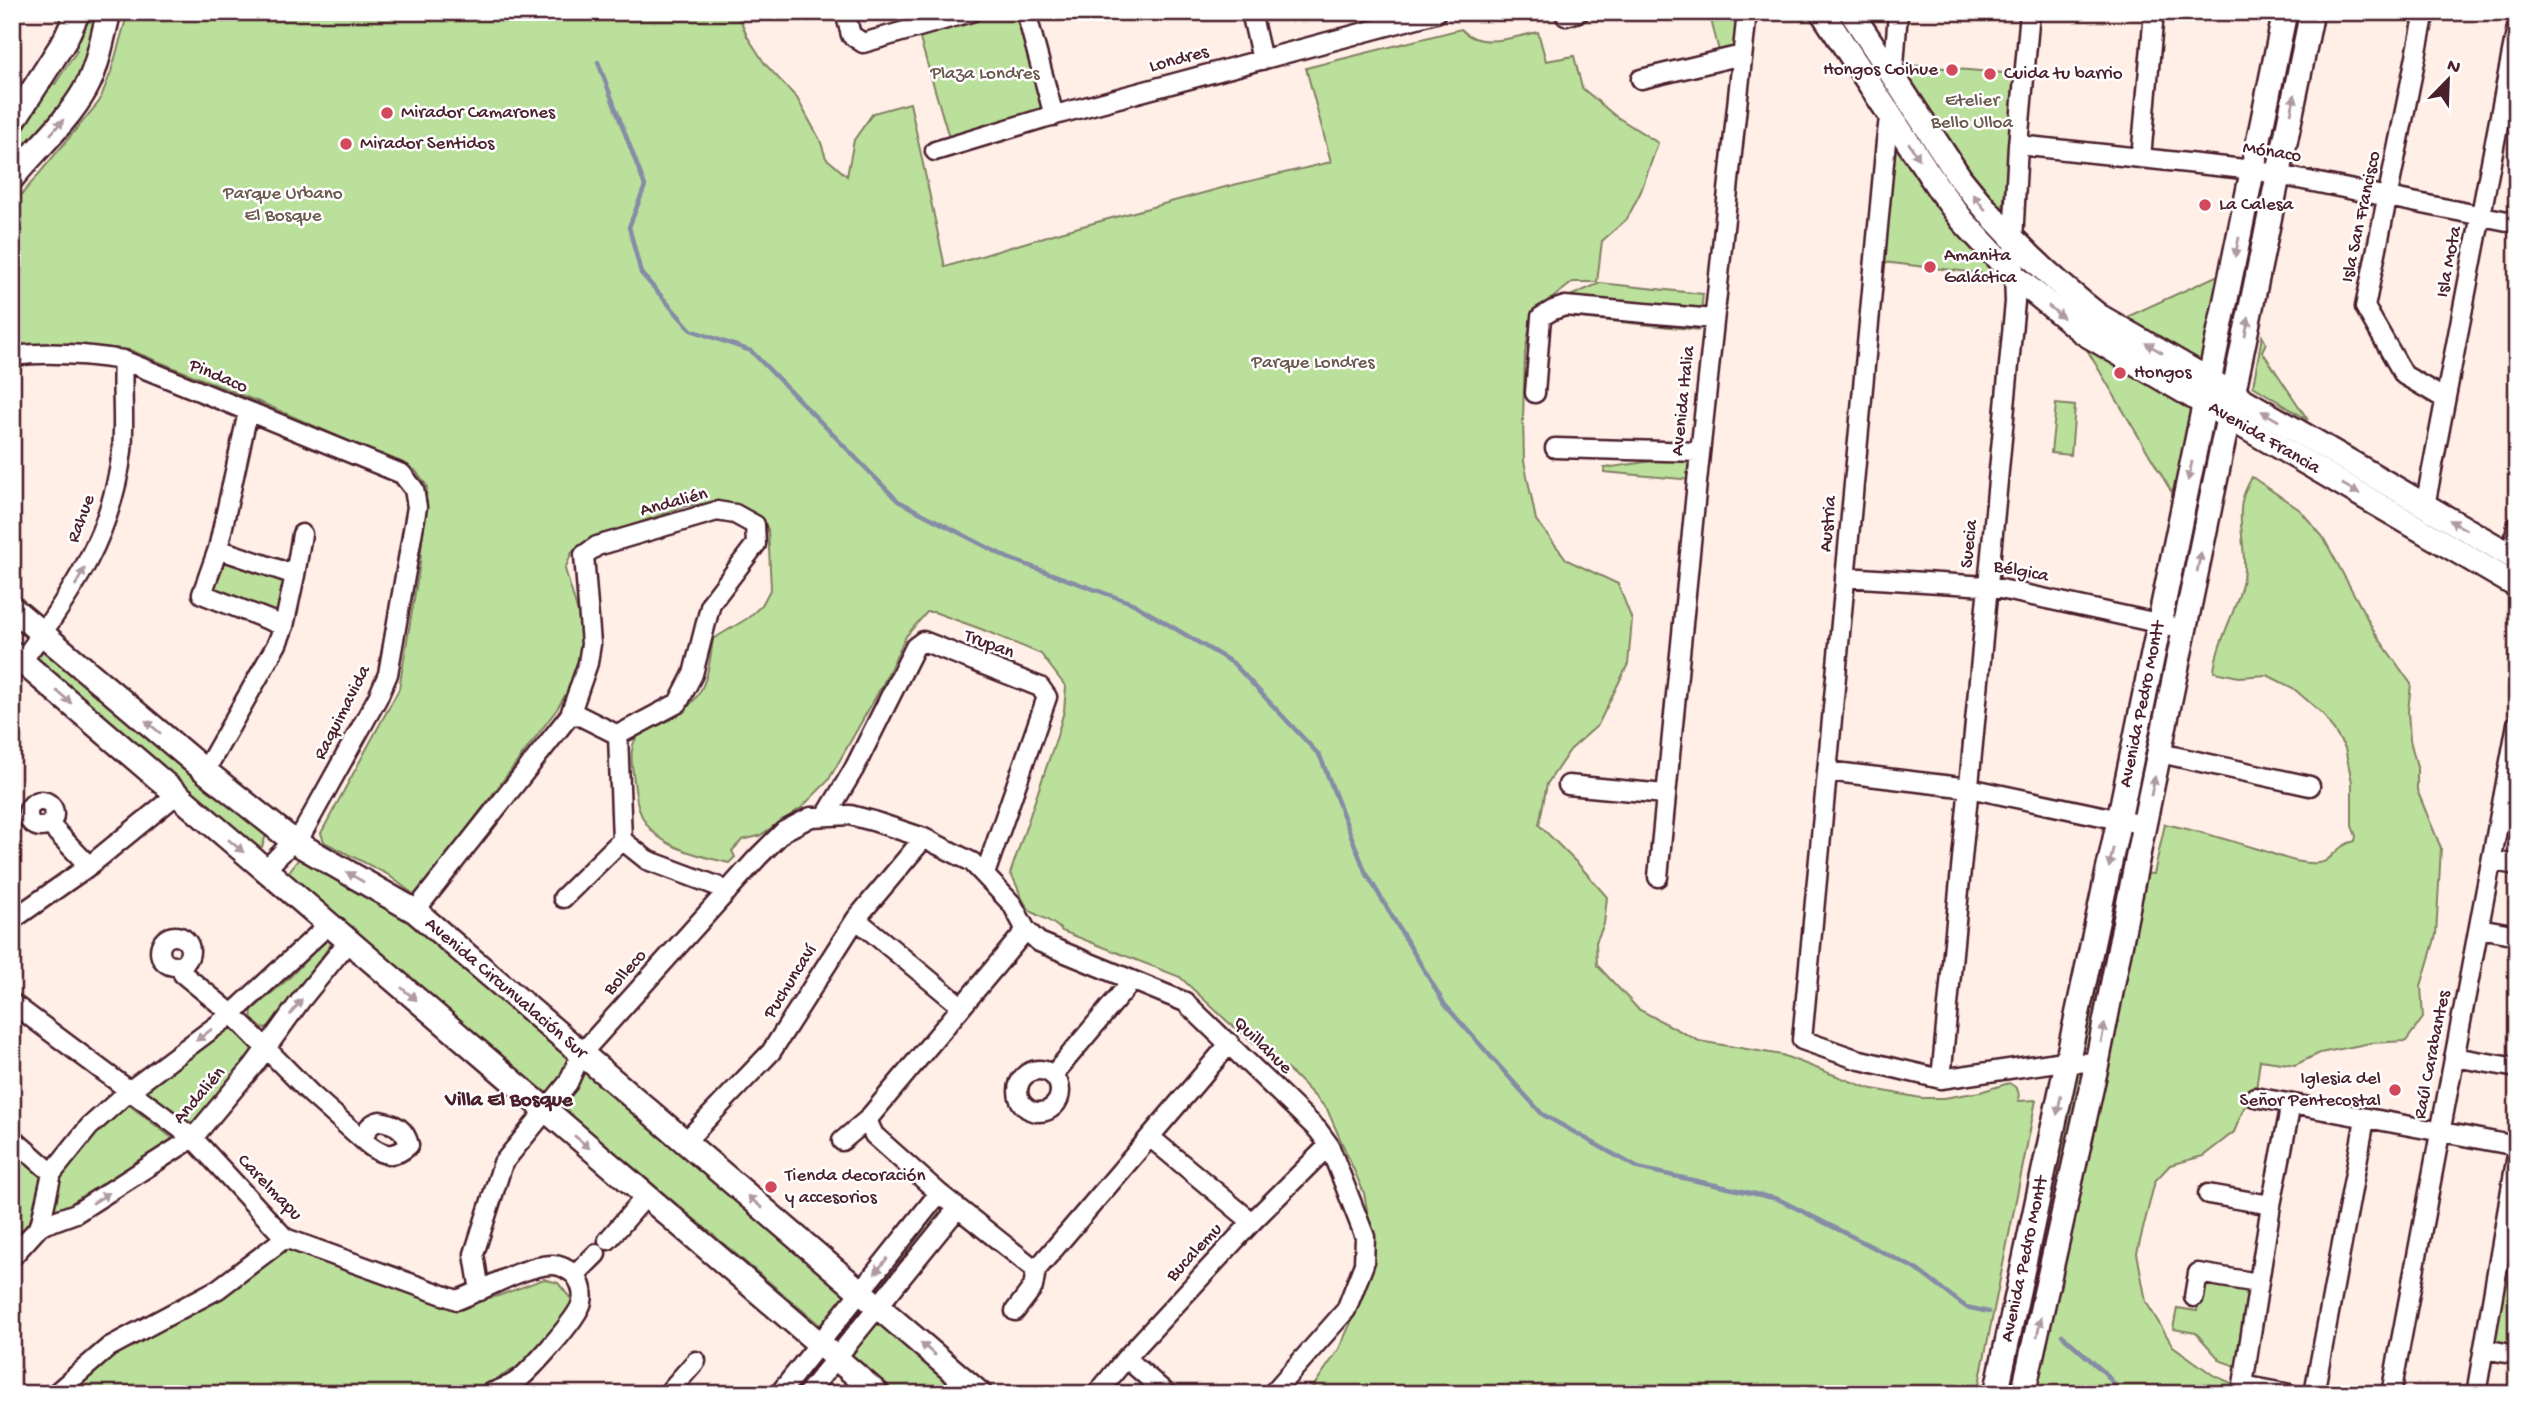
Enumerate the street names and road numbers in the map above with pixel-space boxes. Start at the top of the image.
street label: Londres [1147,41,1212,79]
street label: Mónaco [2241,137,2303,169]
street label: Isla San Francisco [2337,149,2387,285]
street label: Isla Mota [2432,223,2468,300]
street label: Avenida Italia [1667,343,1701,457]
street label: Pindaco [184,354,251,400]
street label: Avenida Francia [2204,396,2326,481]
street label: Andalién [638,483,710,523]
street label: Rahue [63,492,101,546]
street label: Austria [1815,494,1843,553]
street label: Suecia [1956,517,1984,569]
street label: Bélgica [1991,555,2052,589]
street label: Avenida Pedro Montt [2114,617,2171,789]
street label: Trupan [960,625,1017,665]
street label: Raquimavida [309,661,377,764]
street label: Avenida Circunvalación Sur [420,913,593,1066]
street label: Puchuncaví [759,940,823,1024]
street label: Bolleco [599,945,653,1002]
street label: Raúl Carabantes [2409,988,2457,1121]
street label: Quillahue [1228,1012,1297,1080]
street label: Andalién [169,1062,231,1130]
street label: Carelmapu [232,1150,306,1226]
street label: Avenida Pedro Montt [1996,1172,2054,1344]
street label: Bucalemu [1161,1219,1228,1288]

